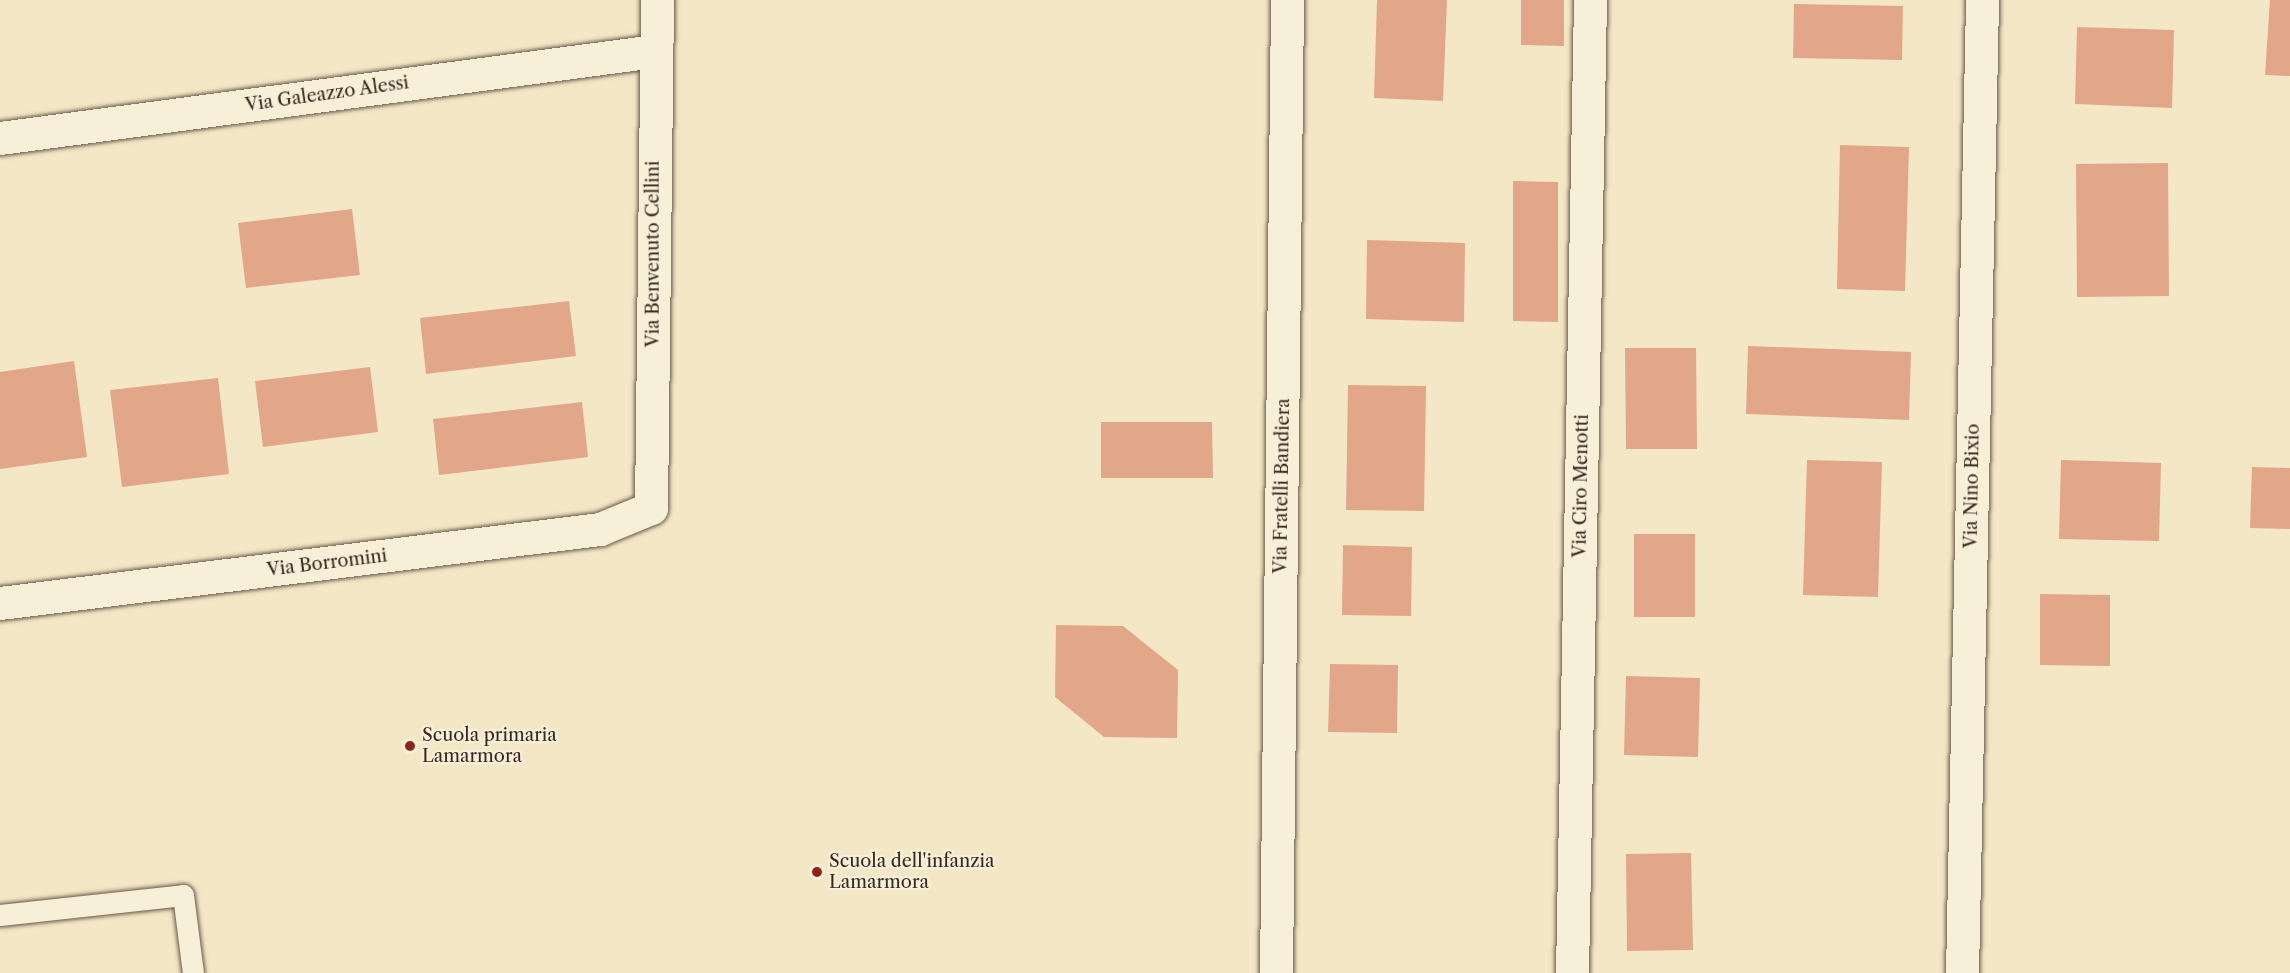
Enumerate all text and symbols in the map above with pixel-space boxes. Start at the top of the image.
street label: Via Galeazzo Alessi [243,72,411,116]
street label: Via Benvenuto Cellini [642,161,664,347]
street label: Via Fratelli Bandiera [1270,398,1294,574]
street label: Via Ciro Menotti [1569,414,1593,558]
street label: Via Nino Bixio [1960,423,1984,549]
street label: Via Borromini [265,545,389,581]
place label: Scuola primaria Lamarmora [422,725,557,768]
marker: Scuola primaria Lamarmora [403,739,417,753]
place label: Scuola dell'infanzia Lamarmora [829,851,995,894]
marker: Scuola dell'infanzia Lamarmora [810,865,824,879]

